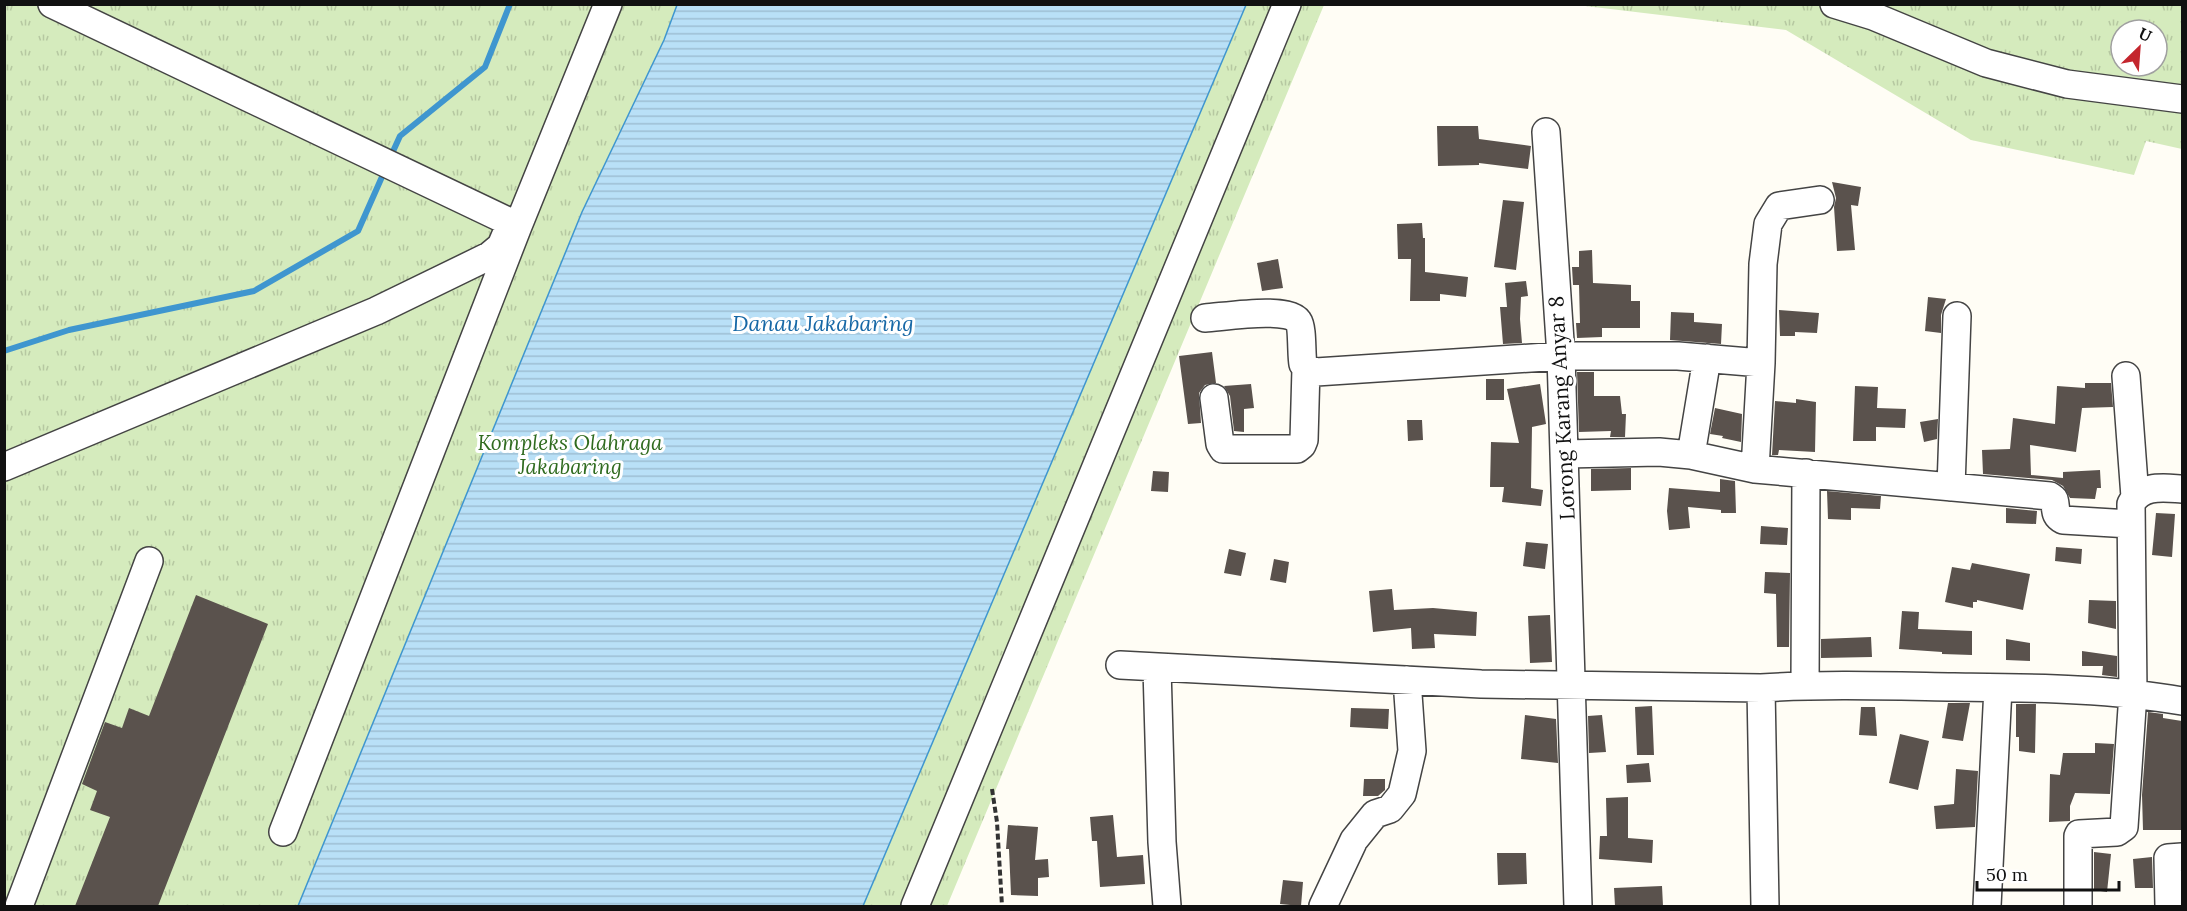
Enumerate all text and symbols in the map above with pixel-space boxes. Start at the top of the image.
north arrow [2109,18,2169,78]
text: U [2136,23,2155,46]
street label: Lorong Karang Anyar 8 [1542,295,1581,521]
water label: Danau Jakabaring [732,309,914,337]
park label: Kompleks Olahraga Jakabaring [477,429,663,480]
scale bar [1977,854,2120,892]
text: 50 m [1986,863,2028,886]

